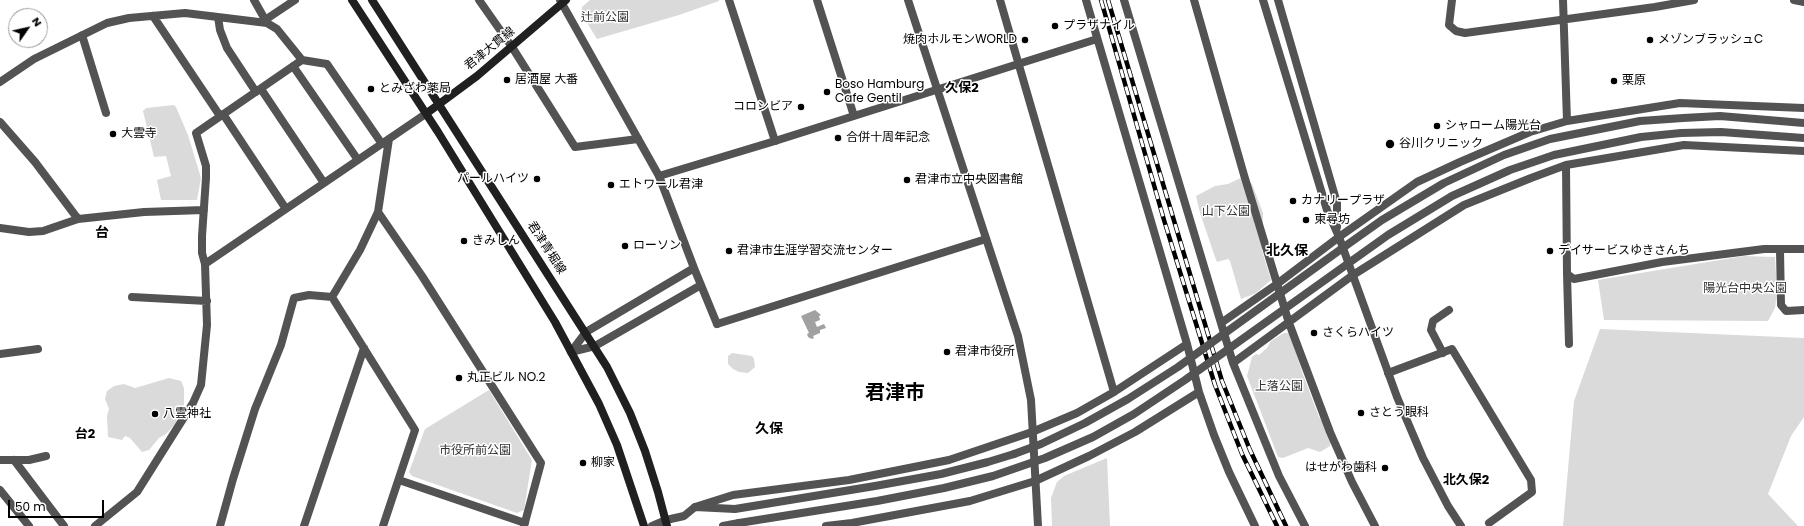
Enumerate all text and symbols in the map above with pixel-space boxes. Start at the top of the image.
north arrow [8,8,48,48]
park label: 辻前公園 [581,11,629,25]
text: N [28,14,46,30]
place label: プラザナイル [1063,19,1135,33]
marker: プラザナイル [1050,21,1060,31]
street label: 君津大貫線 [462,25,518,73]
place label: 焼肉ホルモンWORLD [903,33,1017,47]
place label: メゾンブラッシュC [1658,33,1763,47]
marker: 焼肉ホルモンWORLD [1020,35,1030,45]
marker: メゾンブラッシュC [1645,35,1655,45]
place label: 居酒屋 大番 [515,73,578,87]
place label: 栗原 [1622,74,1646,88]
marker: 居酒屋 大番 [502,75,512,85]
marker: 栗原 [1609,76,1619,86]
place label: Boso Hamburg Cafe Gentil [835,78,924,106]
district label: 久保2 [945,81,979,97]
place label: とみざわ薬局 [379,82,451,96]
marker: とみざわ薬局 [366,84,376,94]
marker: Boso Hamburg Cafe Gentil [822,87,832,97]
place label: コロンビア [733,100,793,114]
marker: コロンビア [796,102,806,112]
place label: シャローム陽光台 [1445,119,1541,133]
marker: シャローム陽光台 [1432,121,1442,131]
place label: 大雲寺 [121,127,157,141]
marker: 大雲寺 [108,129,118,139]
place label: 合併十周年記念 [846,131,930,145]
marker: 合併十周年記念 [833,133,843,143]
place label: 谷川クリニック [1399,137,1483,151]
marker: 谷川クリニック [1384,138,1396,150]
place label: パールハイツ [457,172,529,186]
place label: 君津市立中央図書館 [915,173,1023,187]
marker: パールハイツ [532,174,542,184]
marker: 君津市立中央図書館 [902,175,912,185]
place label: エトワール君津 [619,178,703,192]
marker: エトワール君津 [606,180,616,190]
place label: カナリープラザ [1301,194,1385,208]
marker: カナリープラザ [1288,196,1298,206]
park label: 山下公園 [1202,205,1250,219]
place label: 東尋坊 [1314,213,1350,227]
marker: 東尋坊 [1301,215,1311,225]
street label: 君津青堀線 [524,219,568,277]
district label: 台 [95,225,109,241]
place label: きみしん [472,234,520,248]
marker: きみしん [459,236,469,246]
place label: ローソン [633,239,681,253]
marker: ローソン [620,241,630,251]
district label: 北久保 [1266,243,1308,259]
place label: 君津市生涯学習交流センター [737,244,893,258]
place label: デイサービスゆきさんち [1558,244,1690,258]
marker: 君津市生涯学習交流センター [724,246,734,256]
marker: デイサービスゆきさんち [1545,246,1555,256]
park label: 陽光台中央公園 [1703,282,1787,296]
place label: さくらハイツ [1322,326,1394,340]
marker: さくらハイツ [1309,328,1319,338]
place label: 君津市役所 [955,345,1015,359]
marker: 君津市役所 [942,347,952,357]
place label: 丸正ビル NO.2 [467,371,545,385]
marker: 丸正ビル NO.2 [454,373,464,383]
park label: 上落公園 [1255,380,1303,394]
district label: 君津市 [865,382,925,406]
place label: さとう眼科 [1369,406,1429,420]
place label: 八雲神社 [163,407,211,421]
marker: さとう眼科 [1356,408,1366,418]
marker: 八雲神社 [150,409,160,419]
district label: 久保 [755,421,783,437]
district label: 台2 [75,427,95,443]
park label: 市役所前公園 [439,444,511,458]
place label: 柳家 [591,456,615,470]
marker: 柳家 [578,458,588,468]
place label: はせがわ歯科 [1305,461,1377,475]
marker: はせがわ歯科 [1380,463,1390,473]
district label: 北久保2 [1443,473,1489,489]
scale bar [10,492,106,518]
text: 50 m [15,498,46,515]

